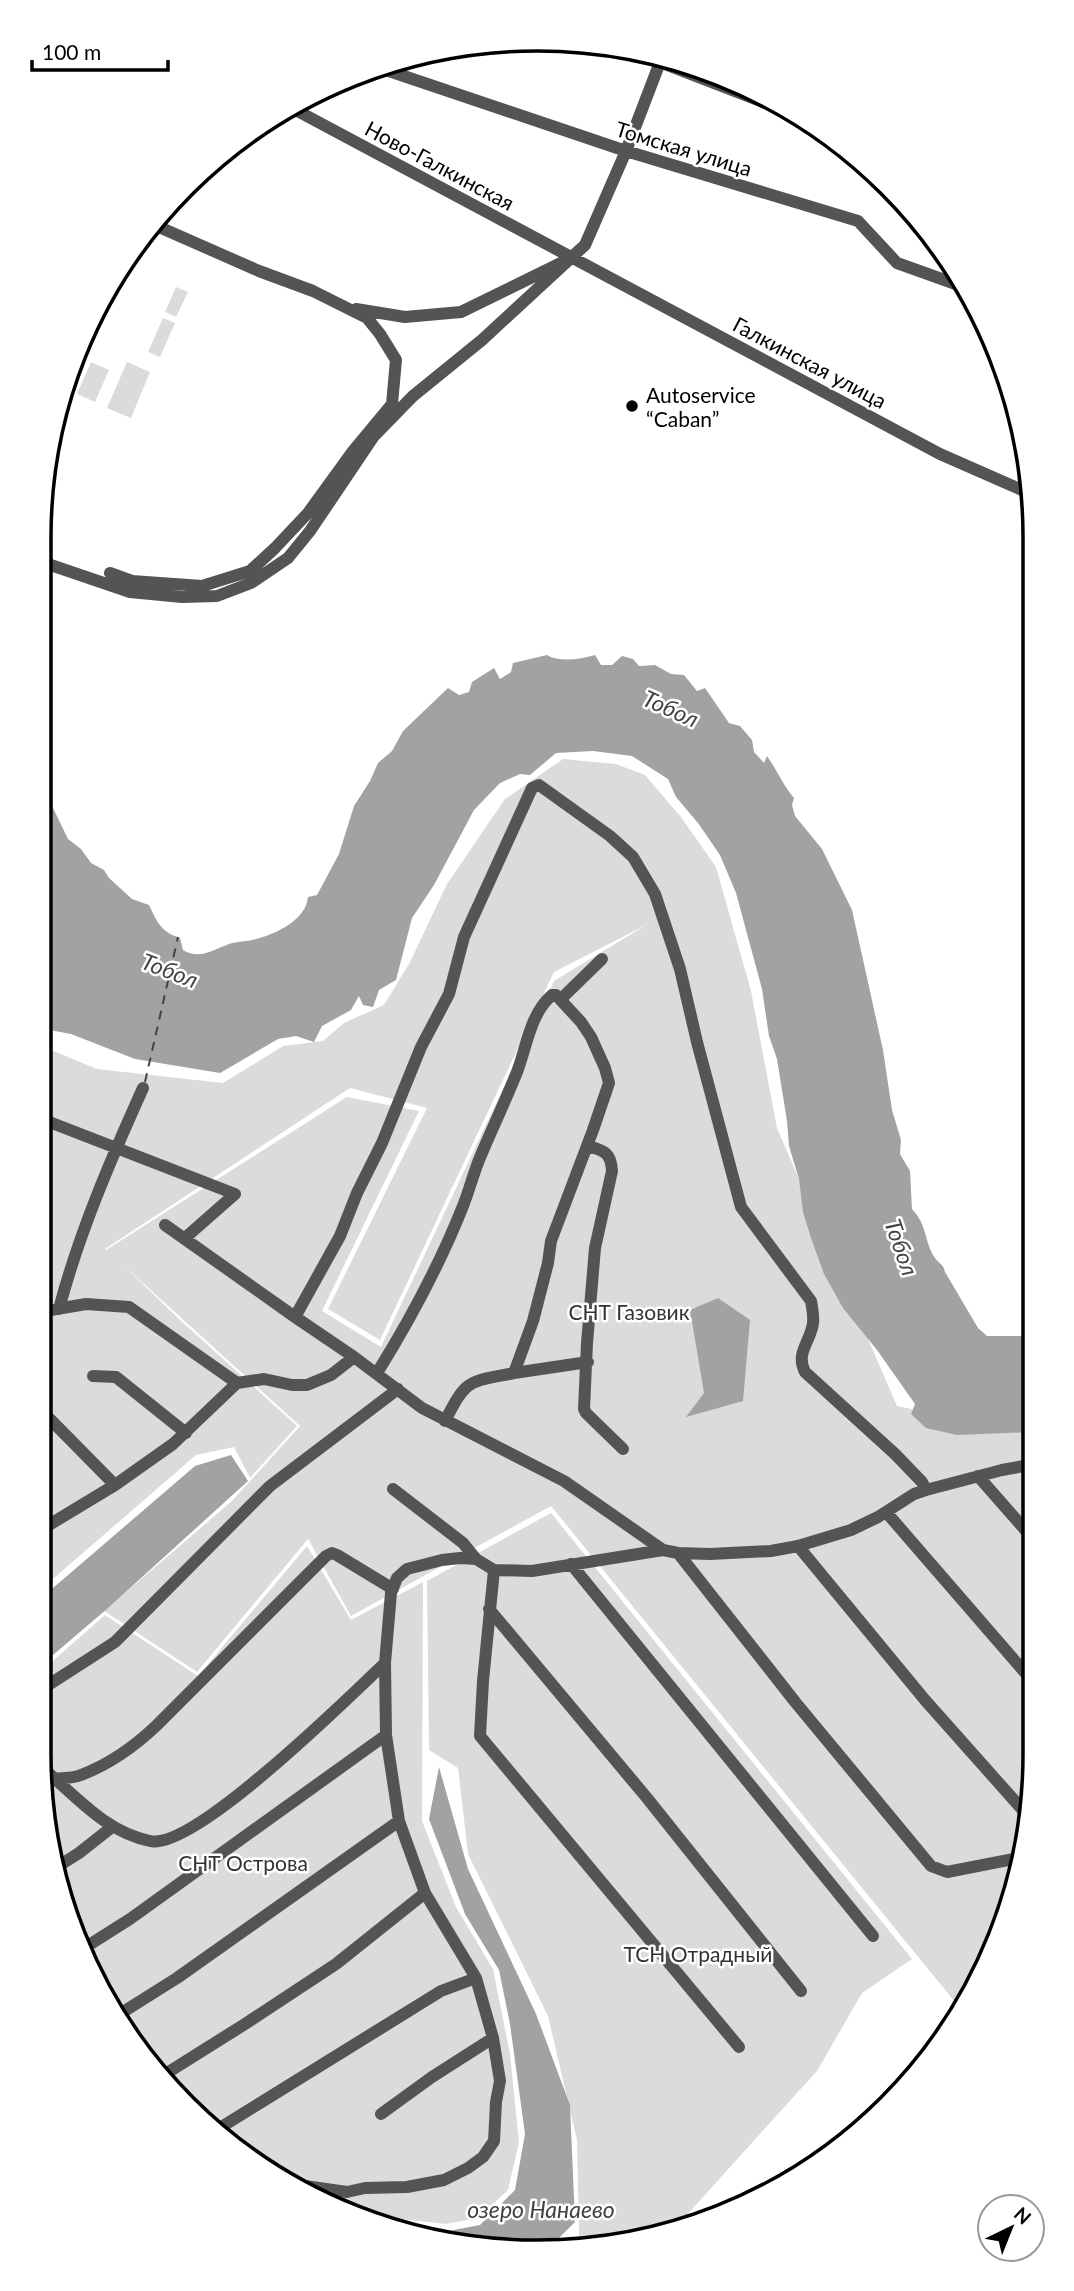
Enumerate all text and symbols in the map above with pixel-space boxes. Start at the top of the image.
scale bar [32,28,168,72]
text: 100 m [42,39,101,64]
street label: Ново-Галкинская [361,115,519,215]
street label: Томская улица [613,115,755,181]
street label: Галкинская улица [729,311,891,413]
place label: Autoservice “Caban” [646,382,756,431]
marker: Autoservice “Caban” [624,398,640,414]
water label: Тобол [639,683,703,733]
water label: Тобол [138,947,202,993]
water label: Тобол [879,1215,925,1279]
park label: СНТ Газовик [568,1299,690,1324]
park label: СНТ Острова [178,1850,308,1875]
park label: ТСН Отрадный [624,1941,772,1966]
north arrow [976,2193,1046,2263]
water label: озеро Нанаево [467,2195,615,2223]
text: N [1010,2202,1036,2229]

